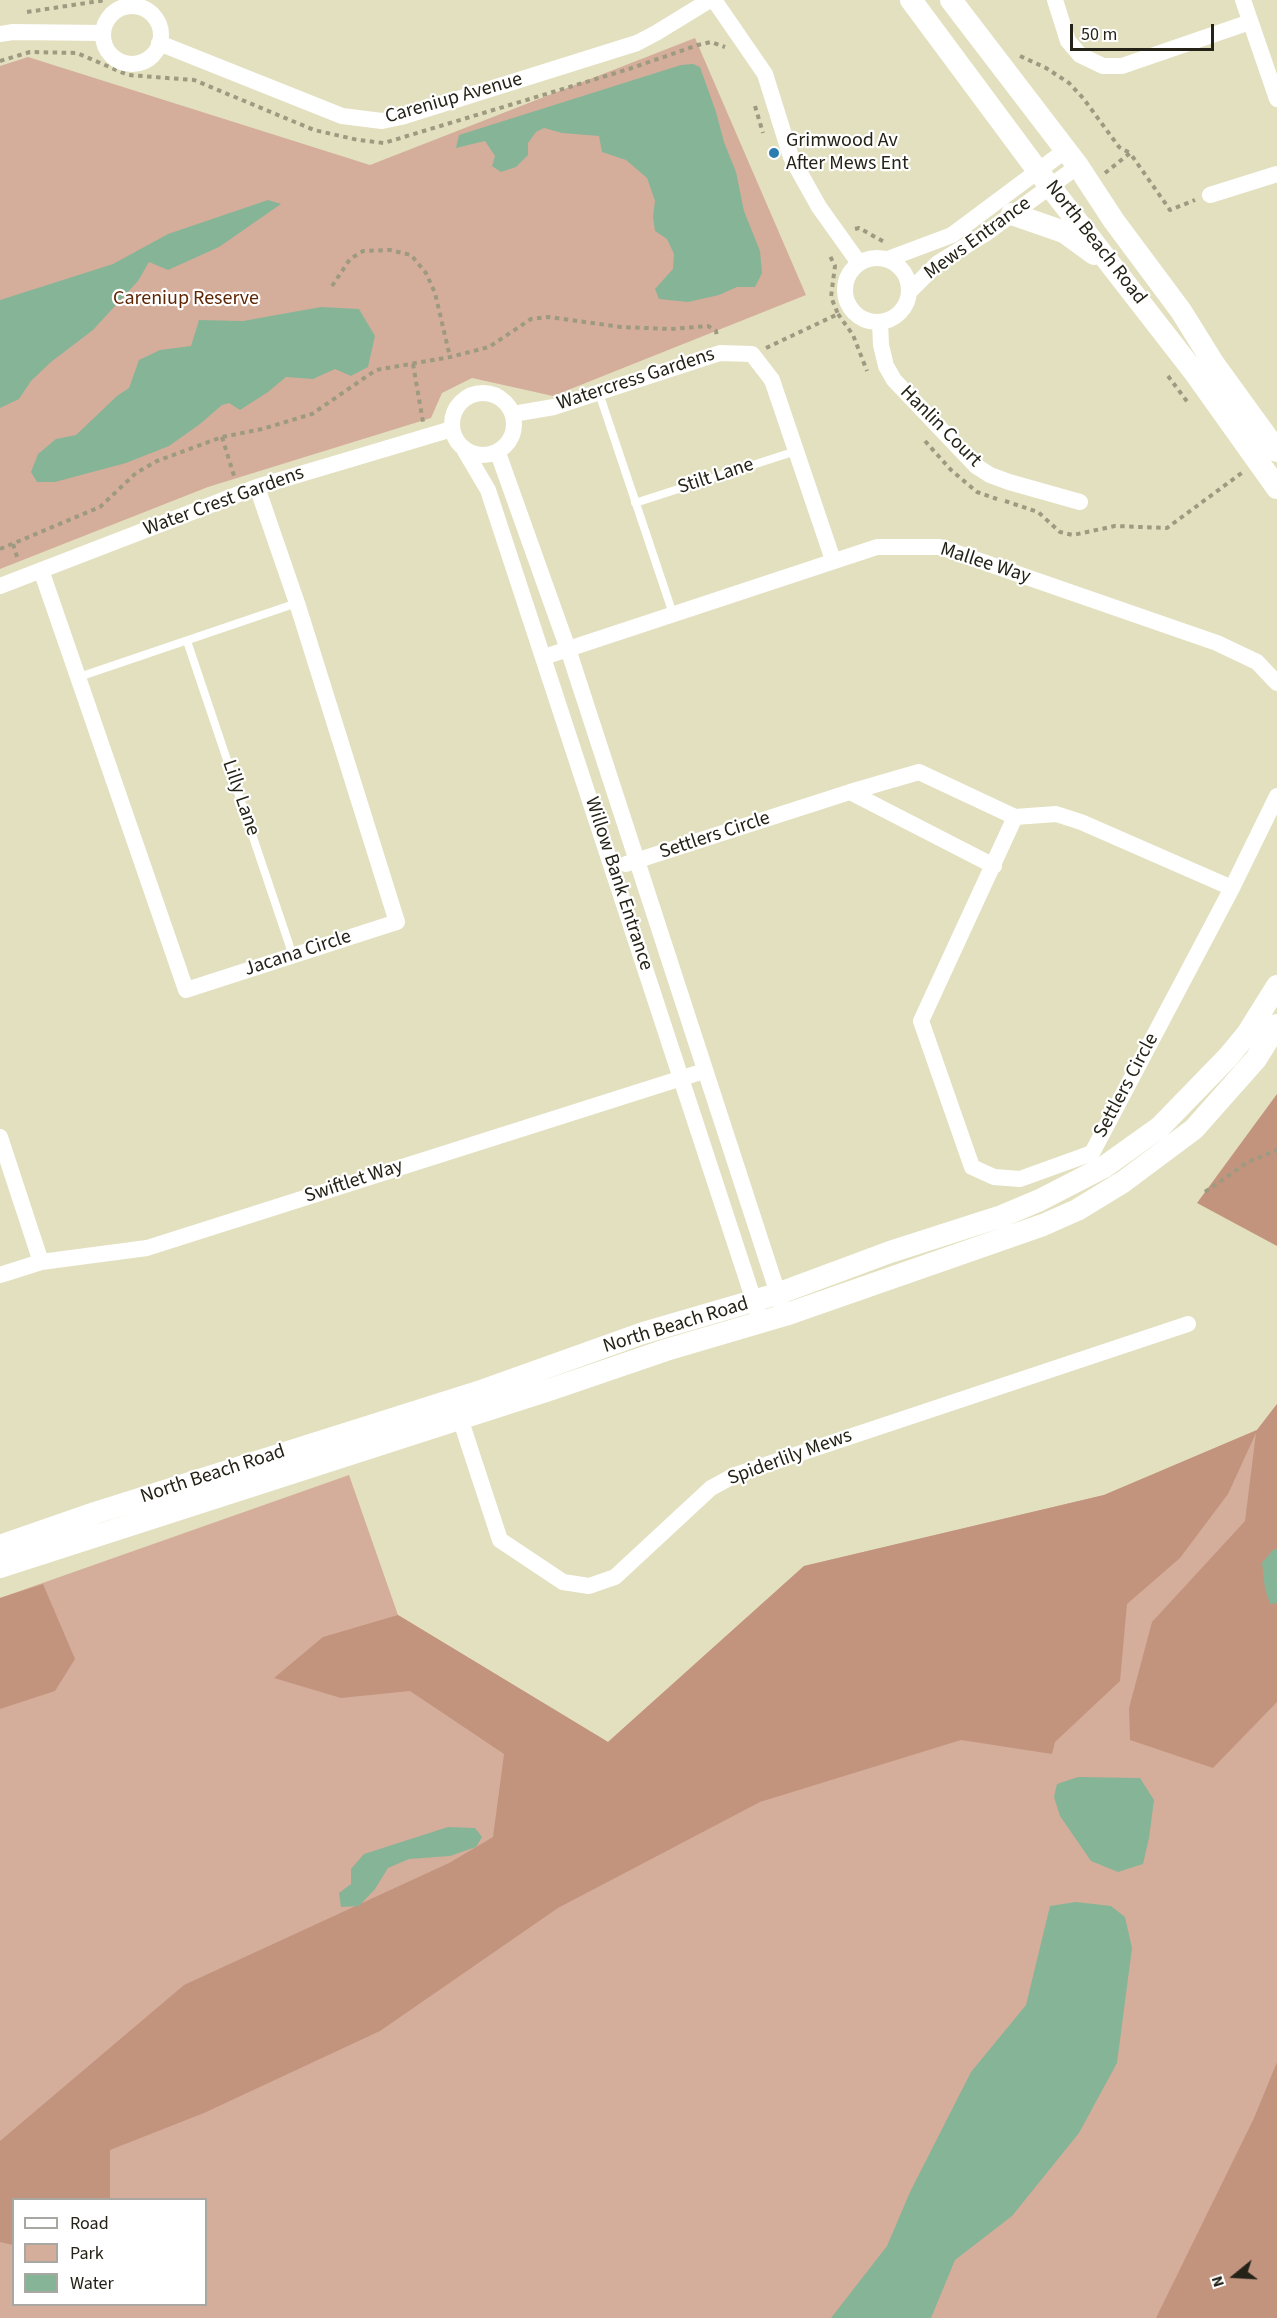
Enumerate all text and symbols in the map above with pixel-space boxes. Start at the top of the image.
scale bar [1073,12,1217,50]
text: 50 m [1081,22,1117,47]
street label: Careniup Avenue [383,68,525,130]
place label: Grimwood Av After Mews Ent [786,130,909,177]
marker: Grimwood Av After Mews Ent [767,146,781,160]
street label: North Beach Road [1039,176,1151,310]
street label: Mews Entrance [920,192,1036,286]
park label: Careniup Reserve [113,288,259,312]
street label: Watercress Gardens [554,343,718,417]
street label: Hanlin Court [894,381,986,473]
street label: Stilt Lane [675,453,757,501]
street label: Water Crest Gardens [141,462,307,542]
street label: Mallee Way [937,538,1033,590]
street label: Lilly Lane [216,757,264,839]
street label: Willow Bank Entrance [579,794,657,974]
street label: Settlers Circle [657,807,773,865]
street label: Jacana Circle [242,925,354,983]
street label: Settlers Circle [1089,1030,1165,1142]
street label: Swiftlet Way [302,1155,406,1209]
street label: North Beach Road [600,1292,752,1360]
street label: Spiderlily Mews [725,1424,855,1492]
street label: North Beach Road [138,1440,288,1510]
legend [12,2198,207,2306]
text: Road [70,2211,109,2236]
text: Park [70,2241,104,2266]
north arrow [1205,2246,1265,2306]
text: Water [70,2271,114,2296]
text: N [1206,2273,1230,2290]

